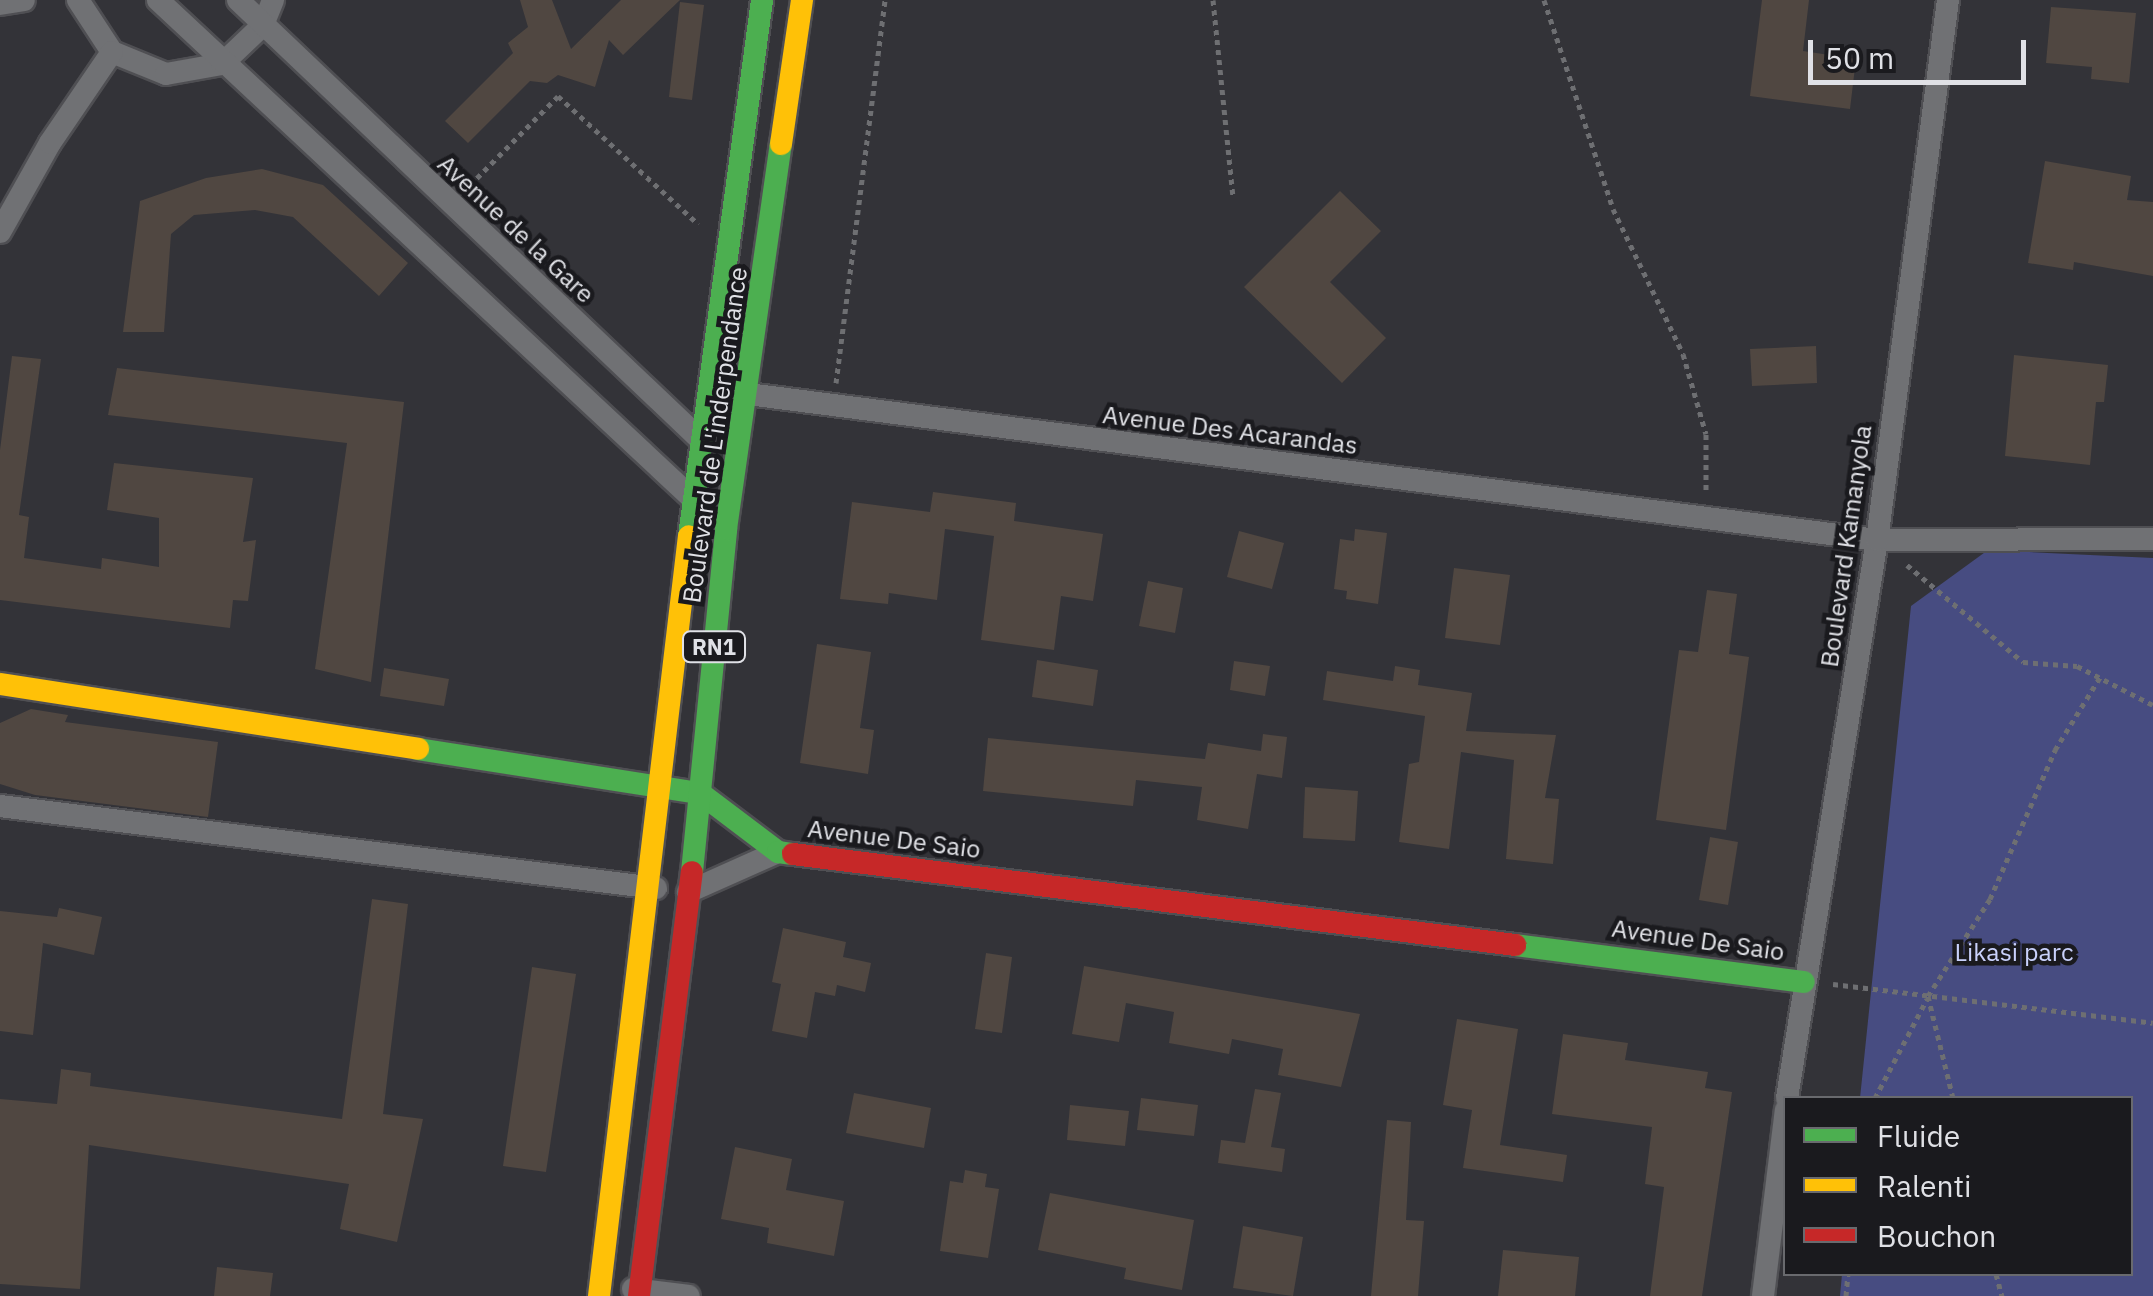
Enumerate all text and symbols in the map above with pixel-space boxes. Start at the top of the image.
scale bar [1813,20,2030,82]
text: 50 m [1825,38,1894,77]
street label: Avenue de la Gare [432,149,600,309]
street label: Boulevard de L'inderpendance [677,265,753,605]
street label: Avenue Des Acarandas [1101,399,1359,461]
street label: Boulevard Kamanyola [1814,423,1878,669]
road number: RN1 [682,630,746,664]
street label: Avenue De Saio [806,814,982,864]
street label: Avenue De Saio [1610,913,1786,967]
park label: Likasi parc [1955,937,2073,967]
legend [1783,1096,2133,1276]
text: Fluide [1877,1116,1960,1155]
text: Ralenti [1877,1166,1972,1205]
text: Bouchon [1877,1216,1996,1255]

